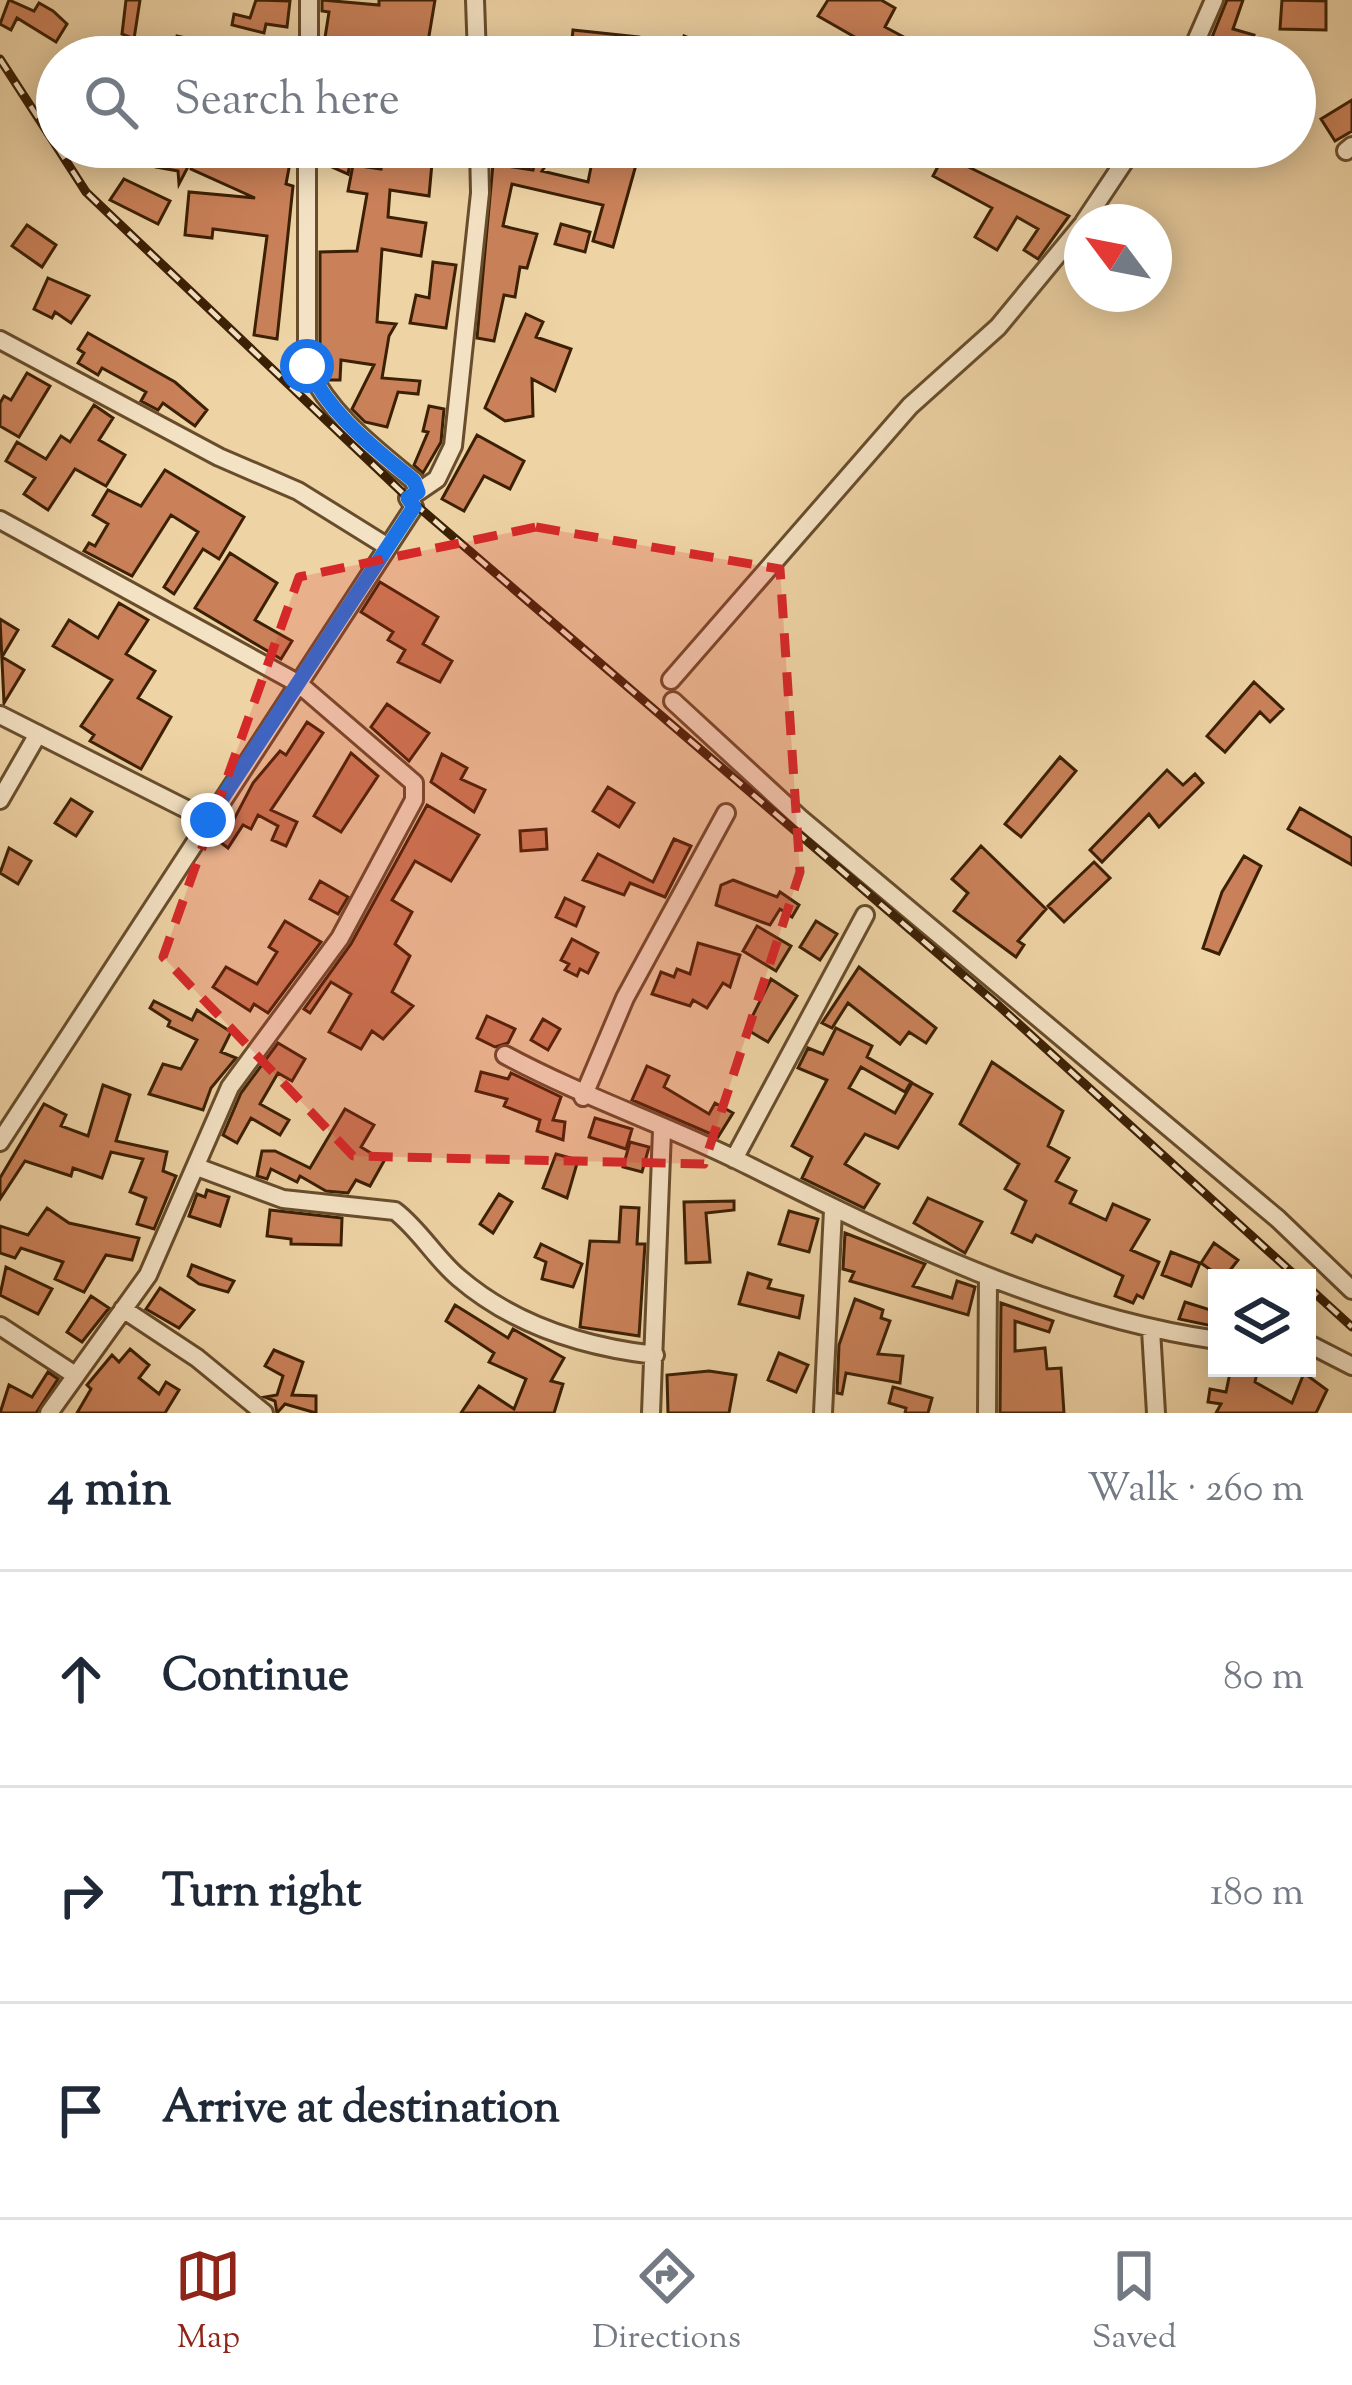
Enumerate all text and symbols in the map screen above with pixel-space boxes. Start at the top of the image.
search box [36,36,1316,168]
icon: search [78,69,144,135]
text: Search here [174,70,400,135]
north arrow [1064,204,1172,312]
route start [280,339,334,393]
route end [181,793,235,847]
map controls [1208,1269,1316,1377]
button: layers [1208,1269,1316,1377]
text: 4 min [48,1455,171,1528]
text: Walk · 260 m [1087,1463,1304,1519]
icon: ahead [48,1646,114,1712]
text: Continue [162,1646,349,1711]
text: 80 m [1223,1651,1304,1707]
icon: right [48,1862,114,1928]
text: Turn right [162,1862,361,1927]
text: 180 m [1210,1867,1304,1923]
icon: arrive [48,2078,114,2144]
text: Arrive at destination [162,2078,560,2143]
tab: Map [175,2243,241,2363]
tab: Directions [592,2243,741,2363]
tab: Saved [1092,2243,1177,2363]

